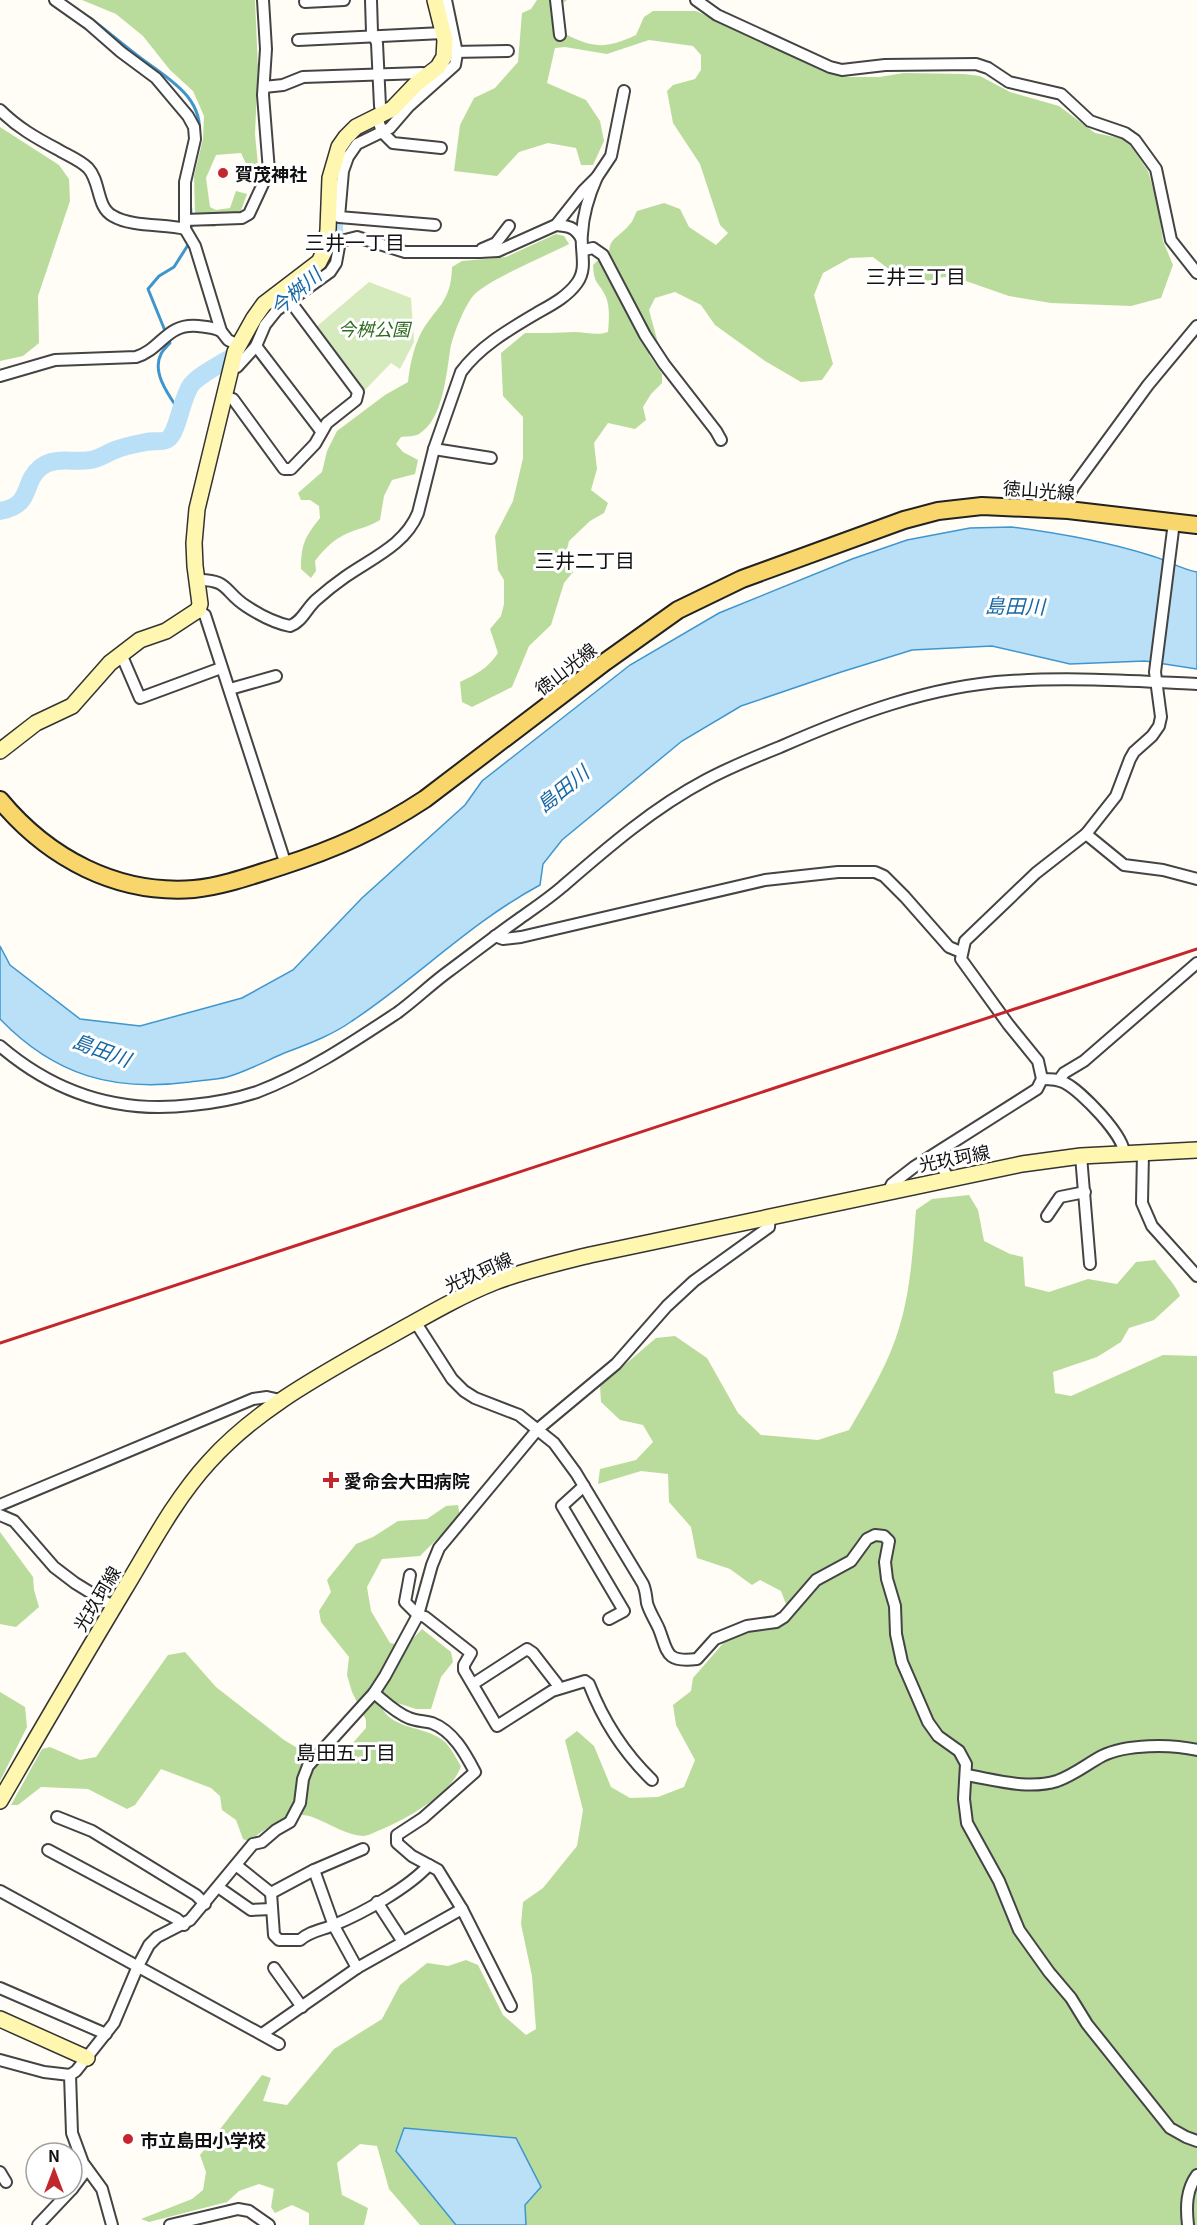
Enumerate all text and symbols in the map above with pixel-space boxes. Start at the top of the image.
place label: 賀茂神社 [235,160,307,186]
marker: 賀茂神社 [216,166,230,180]
district label: 三井一丁目 [305,227,405,256]
water label: 今桝川 [263,259,329,322]
district label: 三井三丁目 [866,261,966,290]
park label: 今桝公園 [338,315,413,341]
street label: 徳山光線 [1002,474,1076,504]
district label: 三井二丁目 [535,545,635,574]
water label: 島田川 [985,590,1047,620]
street label: 徳山光線 [529,636,601,700]
water label: 島田川 [530,757,596,818]
water label: 島田川 [69,1025,137,1074]
street label: 光玖珂線 [916,1137,992,1177]
street label: 光玖珂線 [440,1244,516,1298]
place label: 愛命会大田病院 [344,1467,470,1493]
marker: 愛命会大田病院 [322,1471,340,1489]
street label: 光玖珂線 [66,1560,126,1636]
district label: 島田五丁目 [296,1737,396,1766]
place label: 市立島田小学校 [140,2126,266,2152]
marker: 市立島田小学校 [121,2132,135,2146]
north arrow [24,2141,84,2201]
text: N [48,2143,60,2167]

